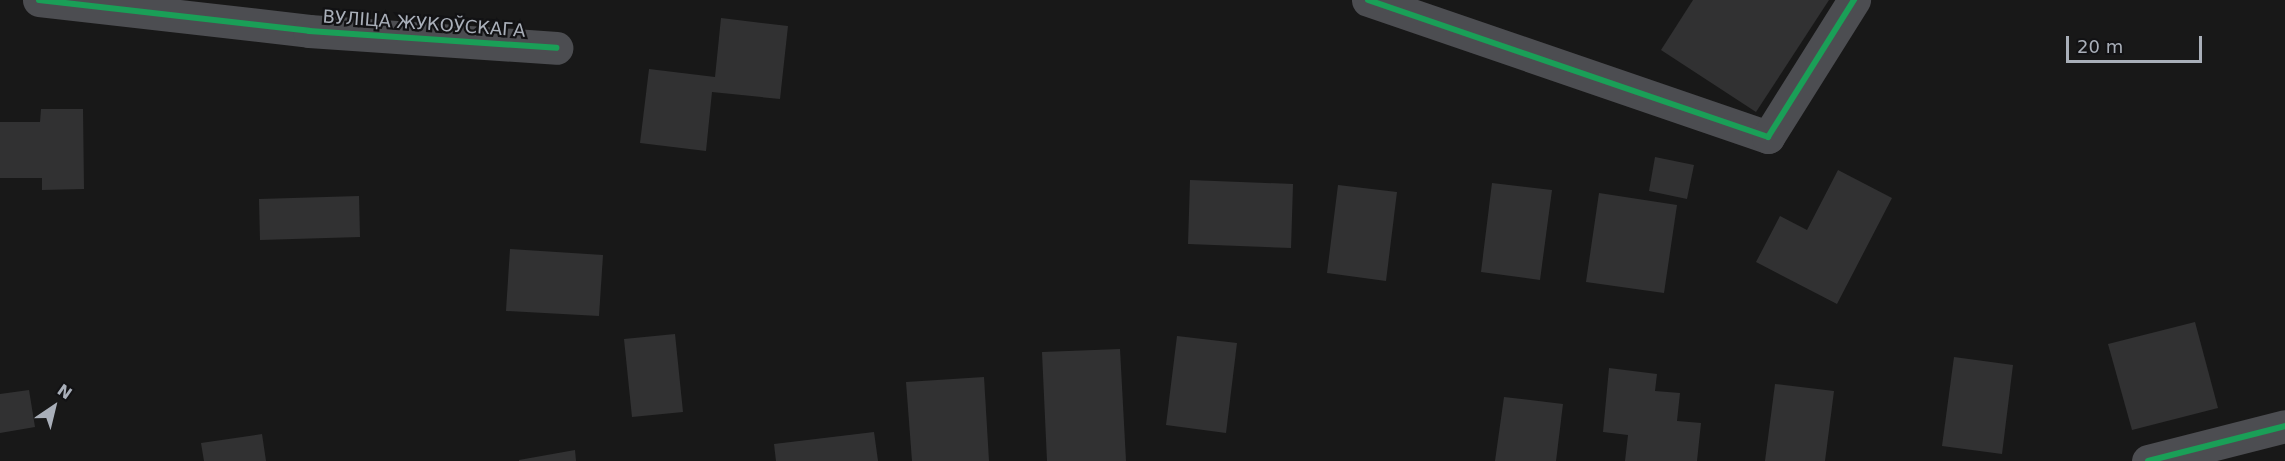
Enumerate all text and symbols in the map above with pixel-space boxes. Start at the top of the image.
street label: ВУЛІЦА ЖУКОЎСКАГА [322,6,526,42]
scale bar [2069,24,2206,62]
text: 20 m [2077,36,2123,57]
north arrow [24,377,84,437]
text: N [54,380,76,403]

